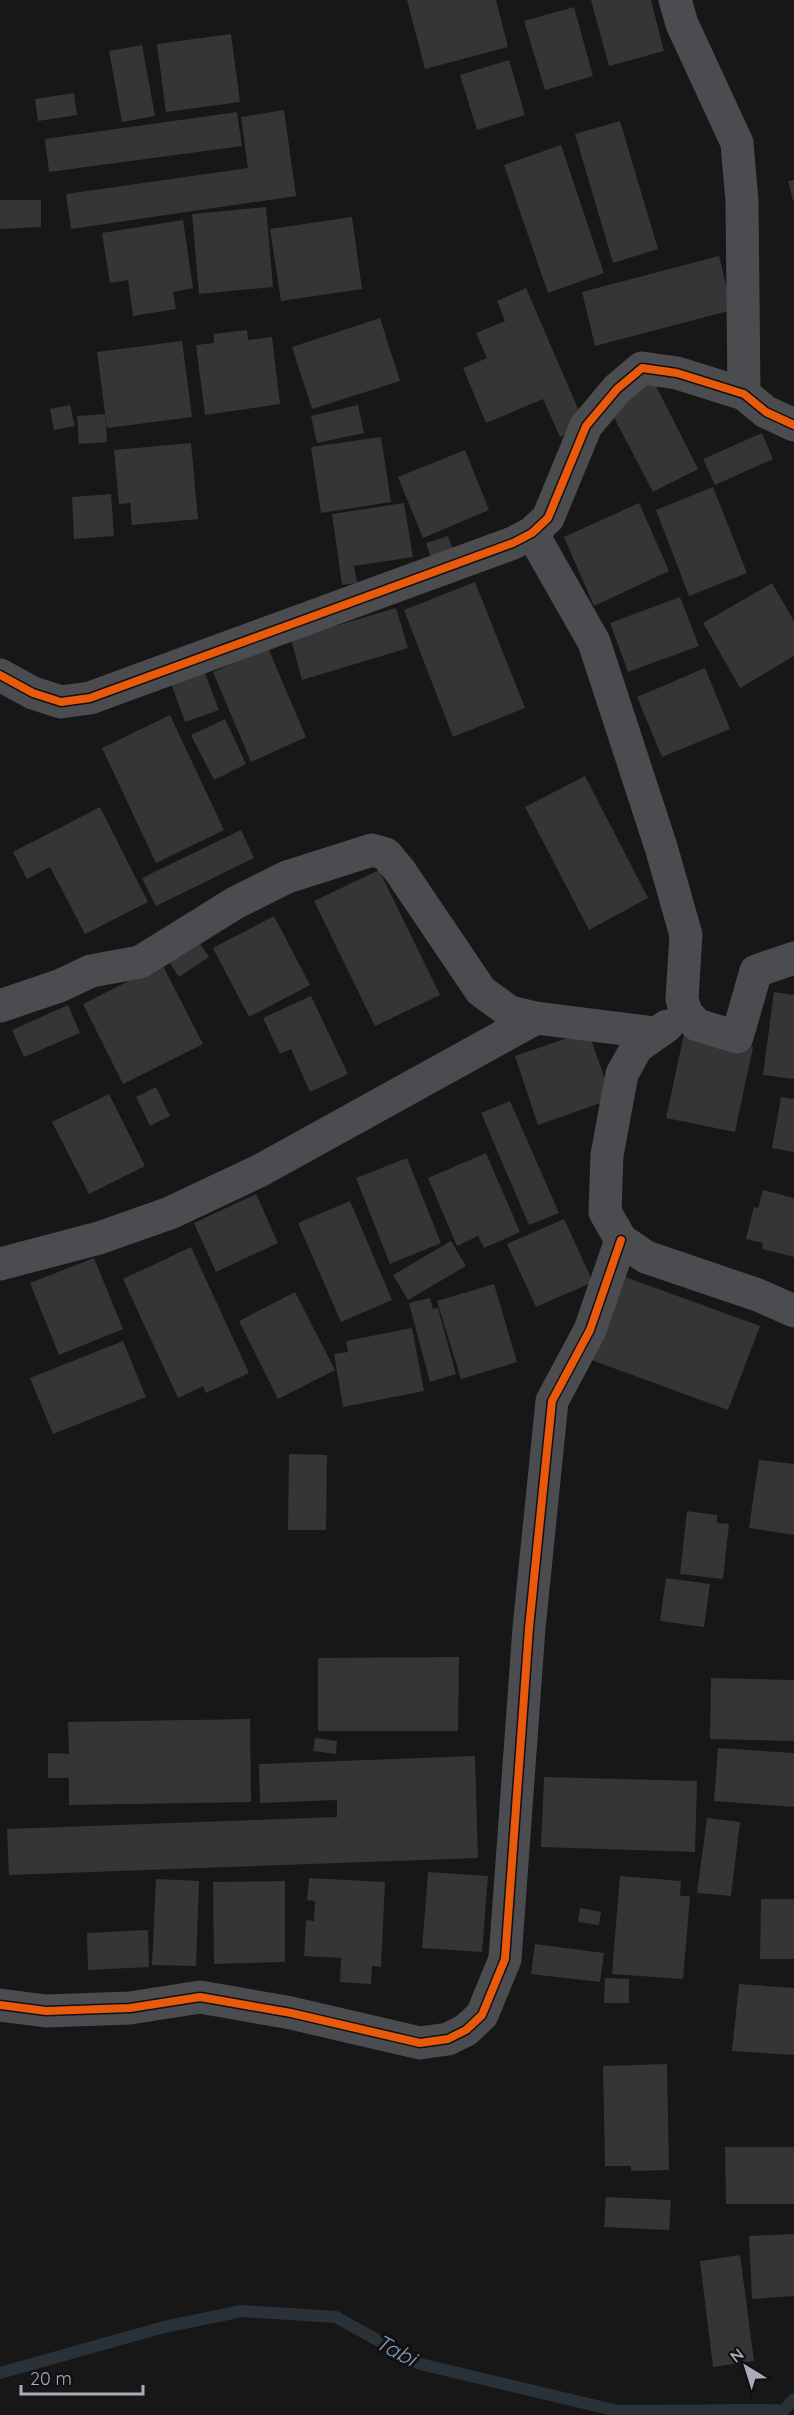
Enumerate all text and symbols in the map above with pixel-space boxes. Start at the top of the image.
water label: Tabi [371,2328,423,2373]
north arrow [716,2337,776,2397]
text: N [726,2344,748,2367]
scale bar [21,2358,142,2396]
text: 20 m [30,2367,72,2390]

